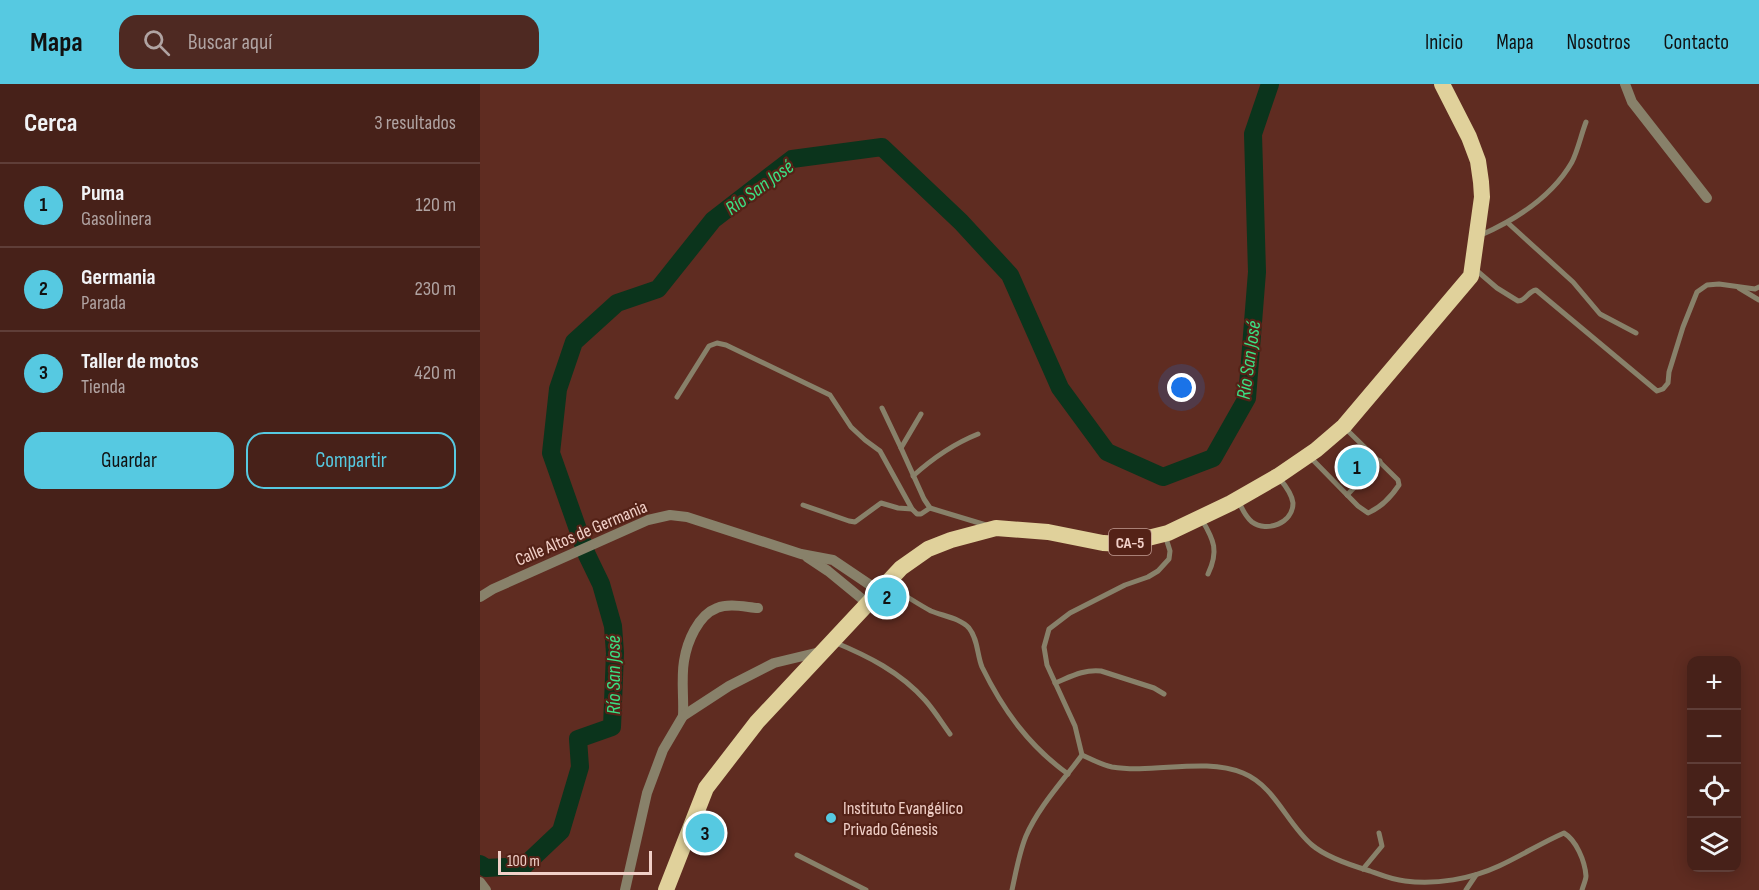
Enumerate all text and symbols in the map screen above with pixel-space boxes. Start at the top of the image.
search box [119,15,539,69]
text: Mapa [30,26,83,59]
icon: search [140,26,173,59]
text: Buscar aquí [188,29,272,56]
text: Inicio [1425,30,1463,55]
text: Mapa [1496,30,1534,55]
text: Nosotros [1567,30,1631,55]
text: Contacto [1664,30,1729,55]
text: Cerca [24,108,77,139]
text: 3 resultados [374,111,456,135]
water label: Río San José [721,155,799,221]
text: Puma [81,180,124,207]
text: 1 [40,193,47,217]
text: 120 m [416,193,456,217]
text: Gasolinera [81,207,152,231]
text: Germania [81,264,156,291]
text: 2 [39,277,48,301]
text: 230 m [414,277,456,301]
text: Parada [81,291,126,315]
water label: Río San José [1232,319,1266,401]
text: Taller de motos [81,348,199,375]
text: 3 [39,361,48,385]
text: 420 m [414,361,456,385]
your location [1167,373,1196,402]
text: Tienda [81,375,125,399]
button: Guardar [24,432,234,489]
button: Compartir [246,432,456,489]
pin: 1 [1338,444,1376,490]
street label: Calle Altos de Germania [512,496,650,571]
road number: CA-5 [1109,529,1151,555]
pin: 2 [868,574,906,620]
water label: Río San José [602,635,626,714]
map controls [1687,656,1741,872]
button: + [1687,656,1741,710]
button: − [1687,710,1741,764]
button: locate [1687,764,1741,818]
place label: Instituto Evangélico Privado Génesis [843,798,963,840]
pin: 3 [686,810,724,855]
marker: Instituto Evangélico Privado Génesis [824,811,838,825]
button: layers [1687,818,1741,872]
scale bar [498,848,652,876]
text: 100 m [507,852,540,871]

